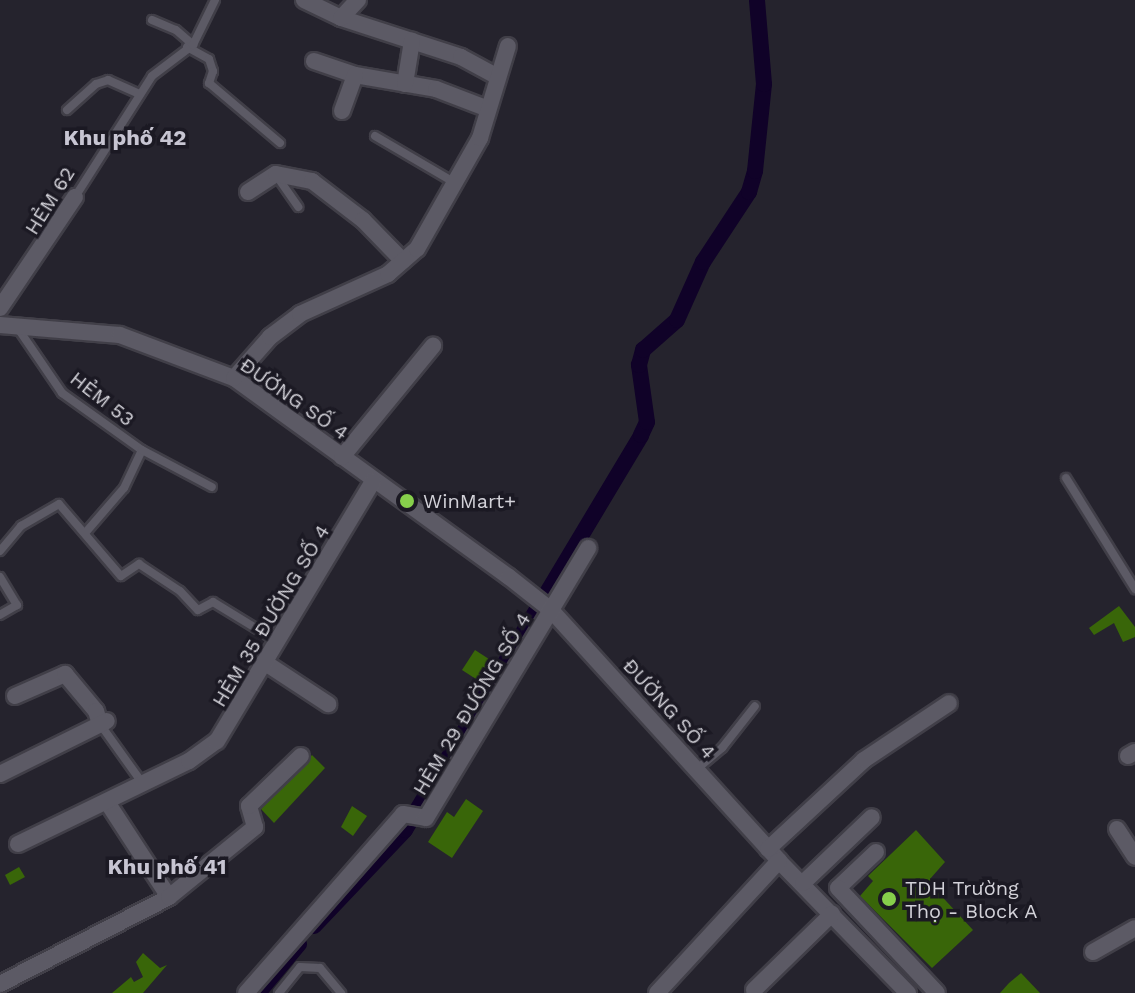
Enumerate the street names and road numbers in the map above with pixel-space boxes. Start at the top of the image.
street label: HẺM 62 [20,163,80,239]
street label: ĐƯỜNG SỐ 4 [235,353,353,445]
street label: HẺM 53 [65,367,139,431]
street label: HẺM 35 ĐƯỜNG SỐ 4 [207,521,335,711]
street label: HẺM 29 ĐƯỜNG SỐ 4 [408,608,536,800]
street label: ĐƯỜNG SỐ 4 [618,654,720,764]

